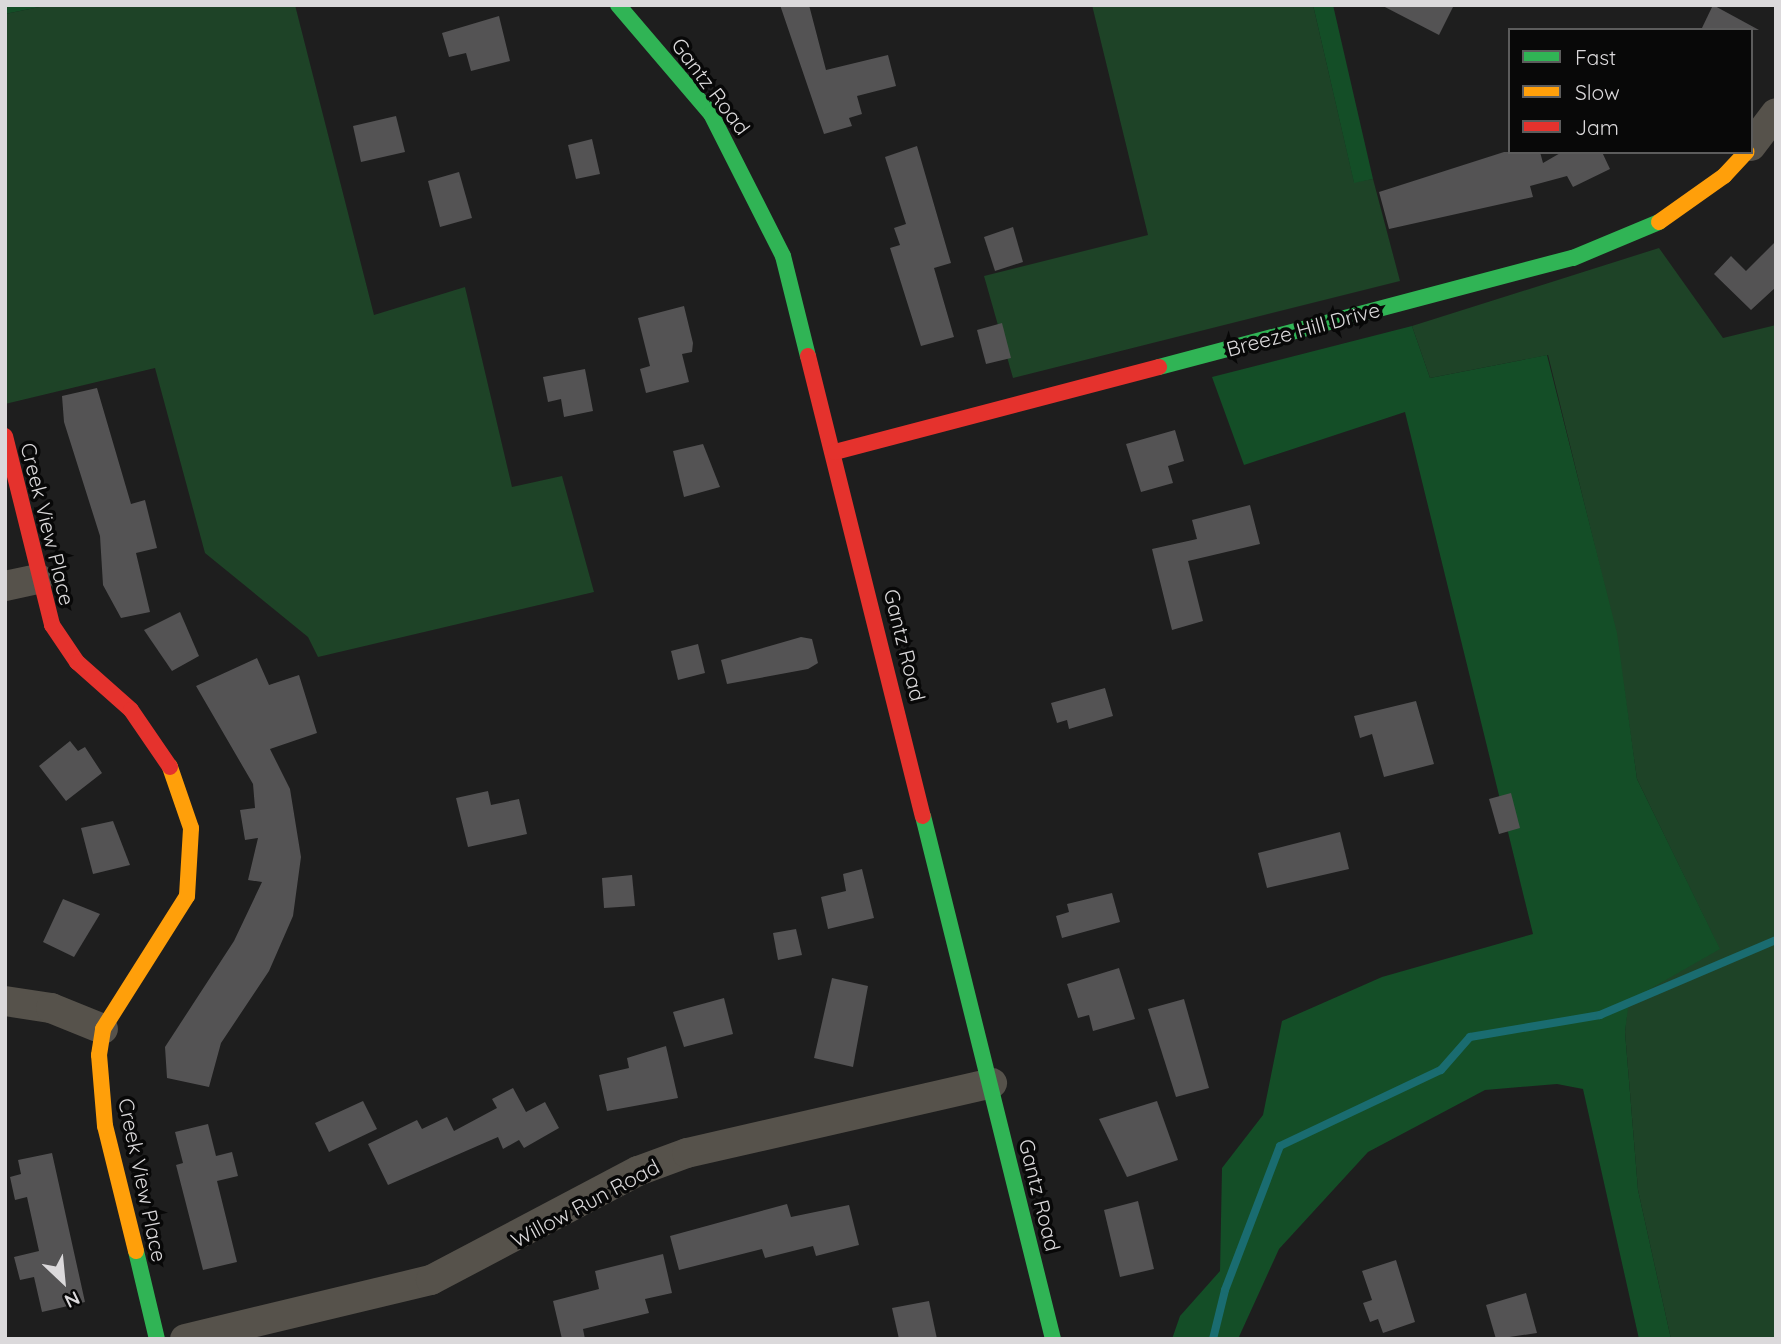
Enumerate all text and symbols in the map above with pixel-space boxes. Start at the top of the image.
legend [1508,28,1753,154]
street label: Gantz Road [666,33,756,139]
text: Fast [1575,44,1616,70]
text: Slow [1575,79,1620,105]
text: Jam [1575,114,1619,140]
street label: Breeze Hill Drive [1223,296,1383,362]
street label: Creek View Place [16,440,80,608]
street label: Gantz Road [879,586,931,704]
street label: Creek View Place [113,1096,173,1264]
street label: Gantz Road [1014,1136,1066,1254]
street label: Willow Run Road [507,1153,663,1253]
north arrow [28,1246,98,1316]
text: N [61,1286,84,1314]

